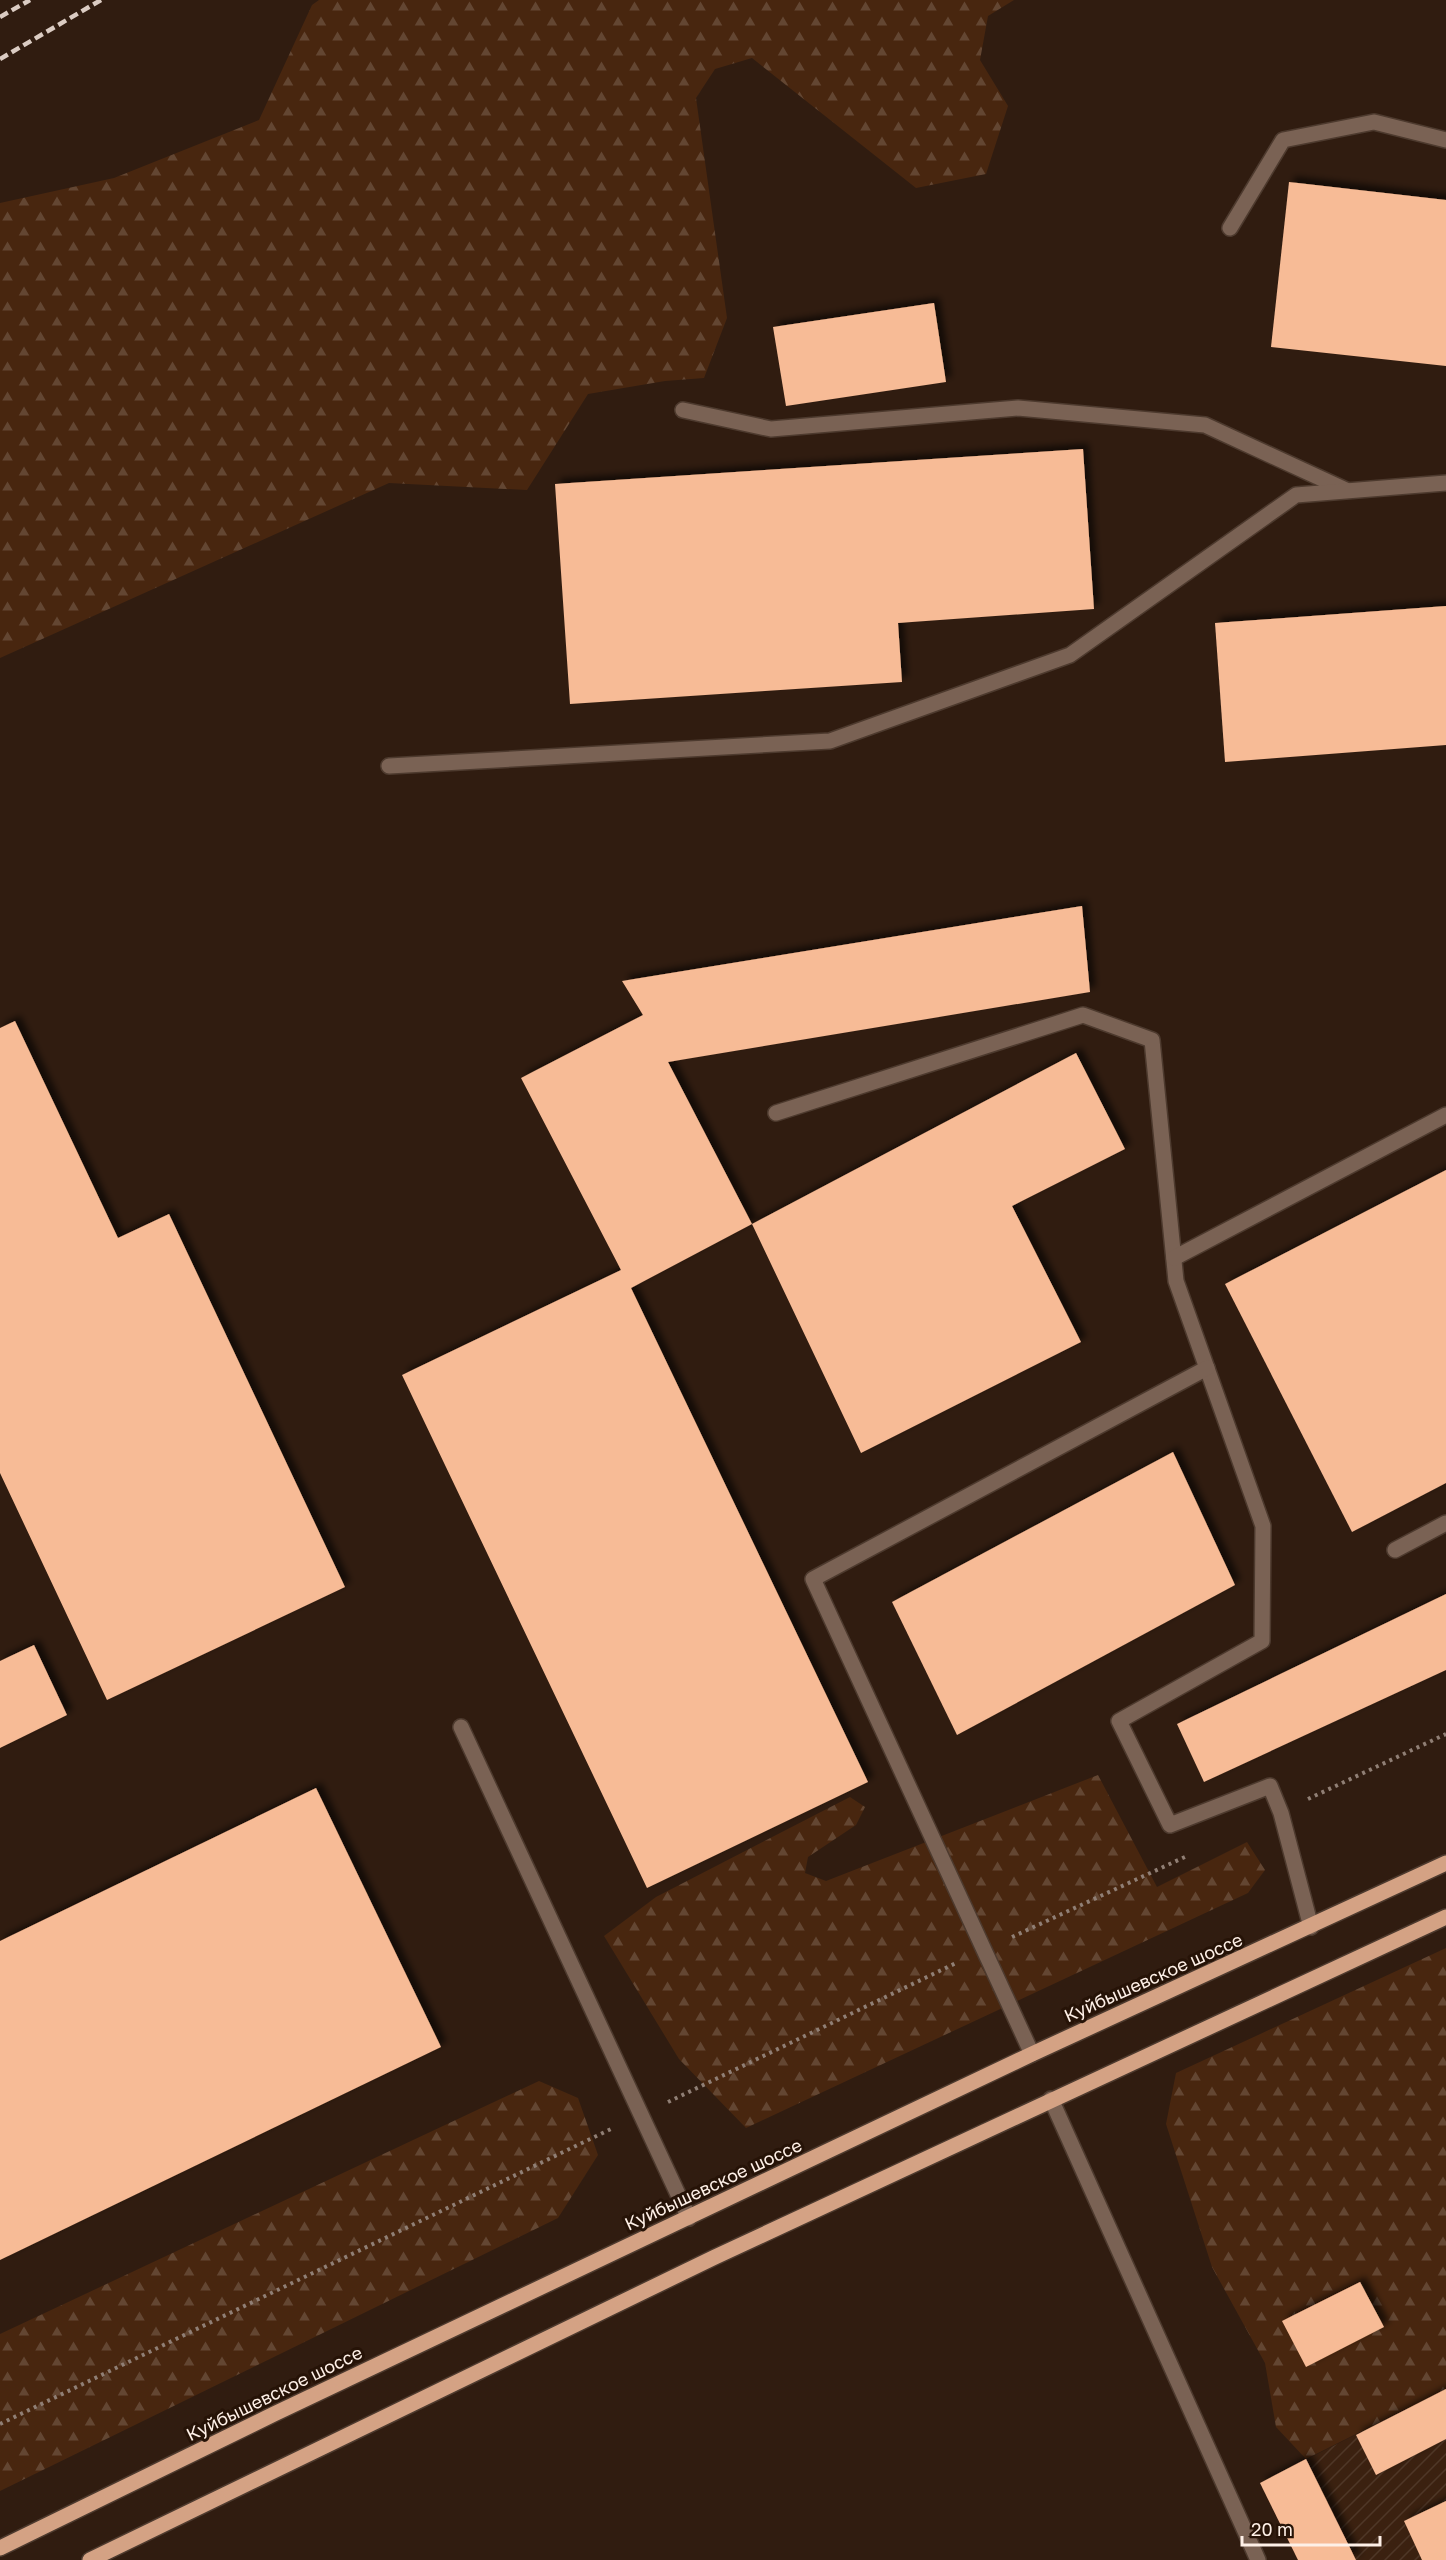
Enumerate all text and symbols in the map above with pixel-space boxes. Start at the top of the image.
street label: Куйбышевское шоссе [1060,1928,1246,2026]
street label: Куйбышевское шоссе [621,2133,805,2235]
street label: Куйбышевское шоссе [182,2341,366,2445]
scale bar [1242,2509,1380,2547]
text: 20 m [1251,2518,1293,2540]

